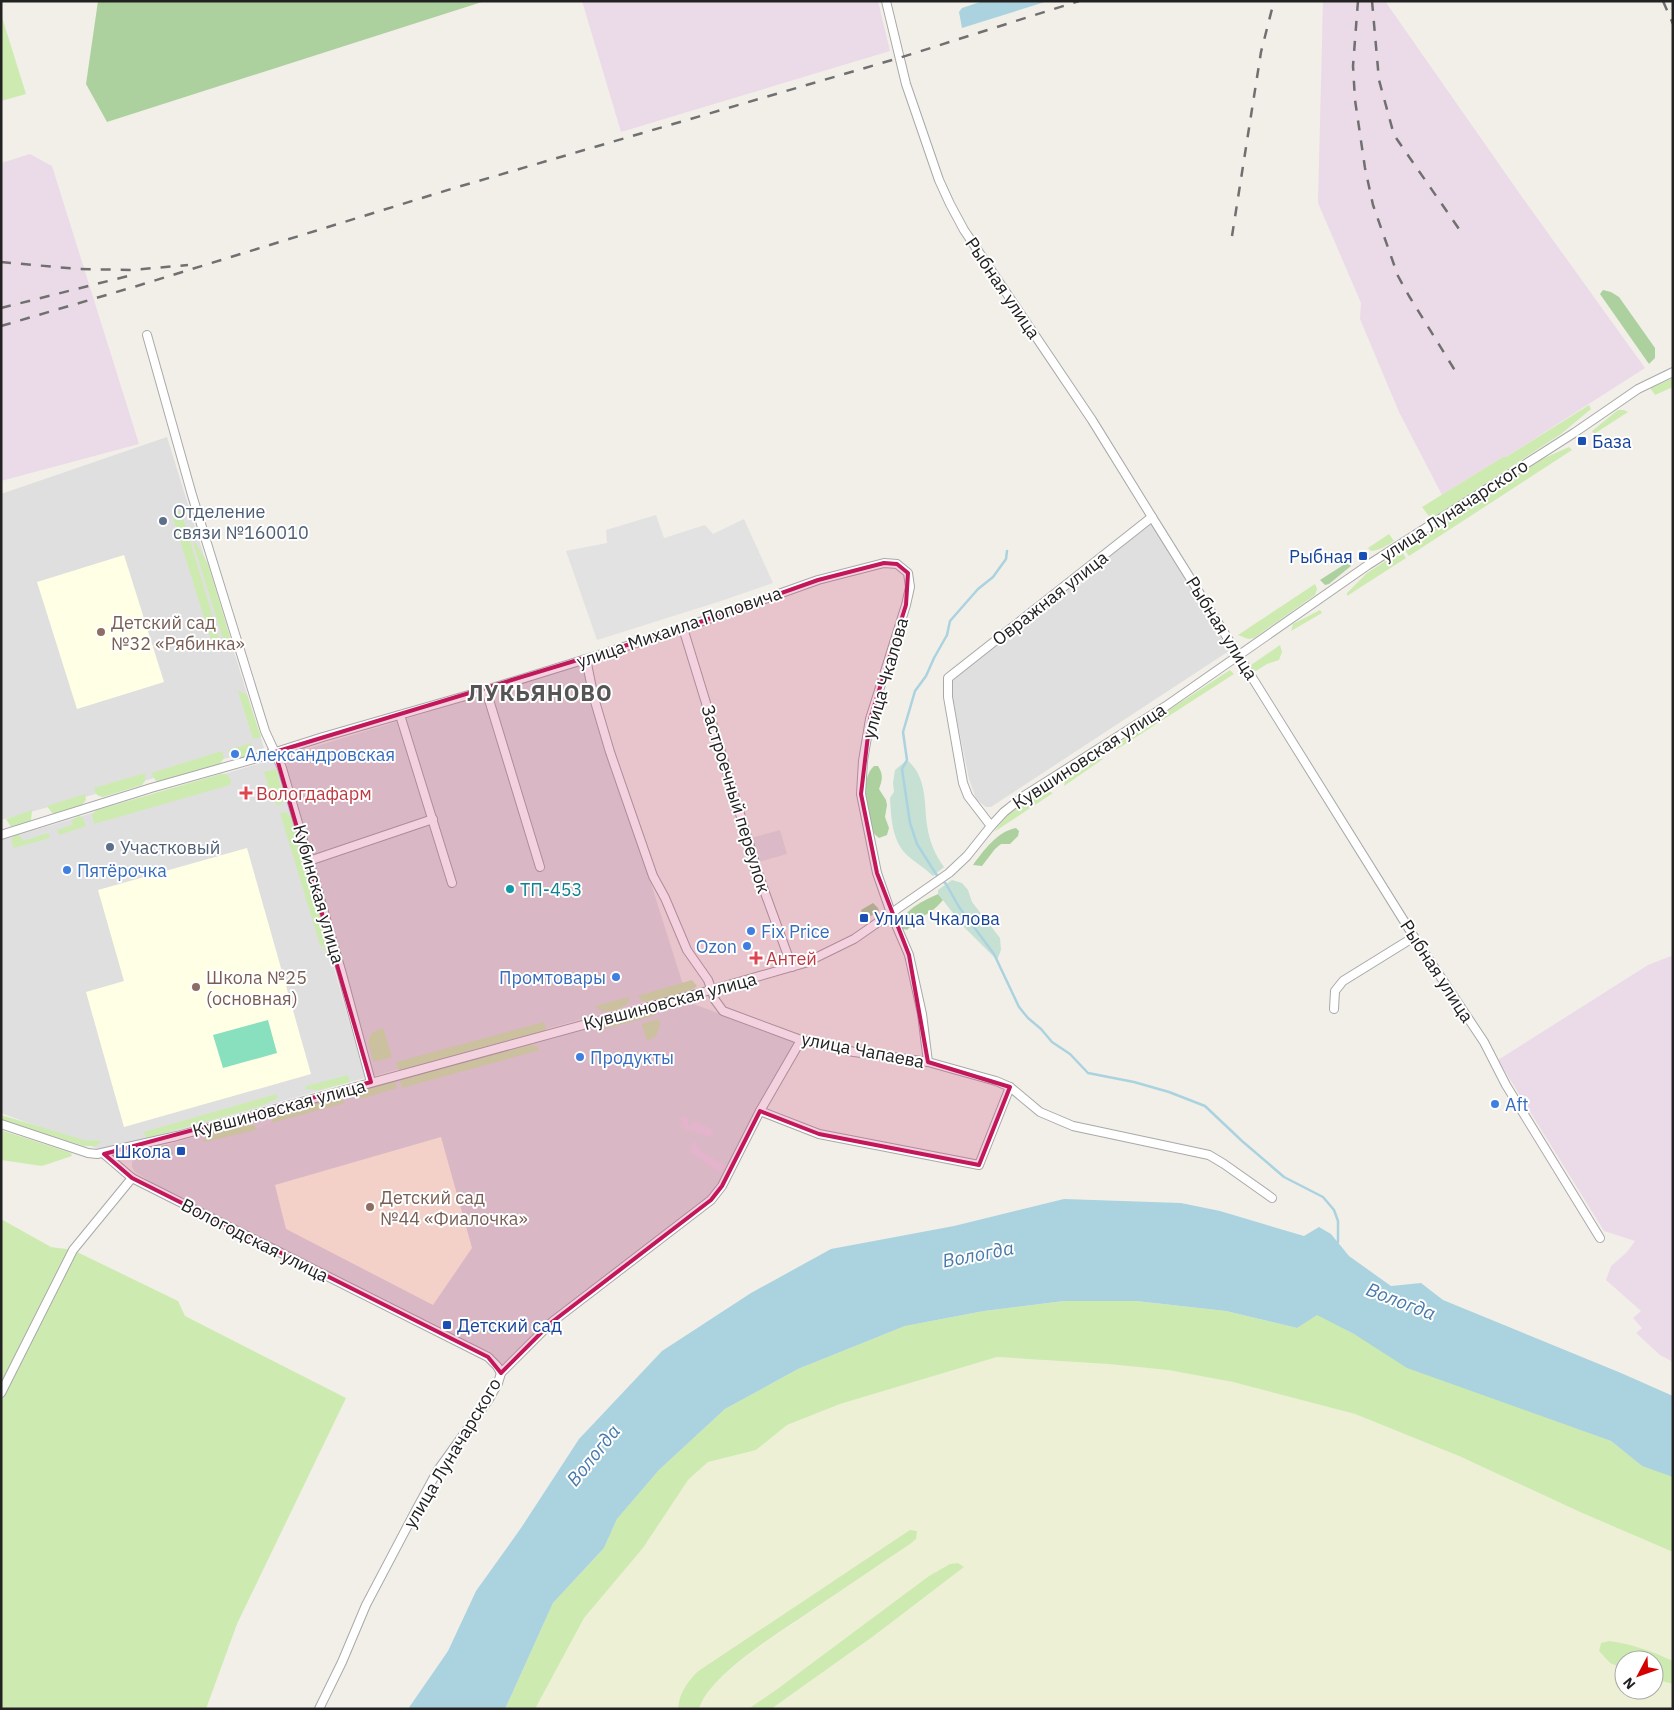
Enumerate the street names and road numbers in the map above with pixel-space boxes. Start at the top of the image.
street label: Рыбная улица [960,233,1046,344]
street label: улица Луначарского [1376,454,1532,566]
street label: Овражная улица [988,545,1113,650]
street label: Рыбная улица [1181,572,1263,684]
street label: улица Михаила Поповича [573,581,785,673]
street label: улица Чкалова [857,614,913,741]
street label: Кувшиновская улица [1008,698,1170,814]
street label: Застроечный переулок [696,702,776,896]
street label: Кубинская улица [288,822,350,967]
street label: Рыбная улица [1395,915,1479,1027]
street label: Кувшиновская улица [581,967,759,1035]
street label: улица Чапаева [800,1027,927,1073]
street label: Кувшиновская улица [190,1074,368,1142]
street label: Вологодская улица [177,1193,333,1287]
street label: улица Луначарского [398,1374,506,1532]

